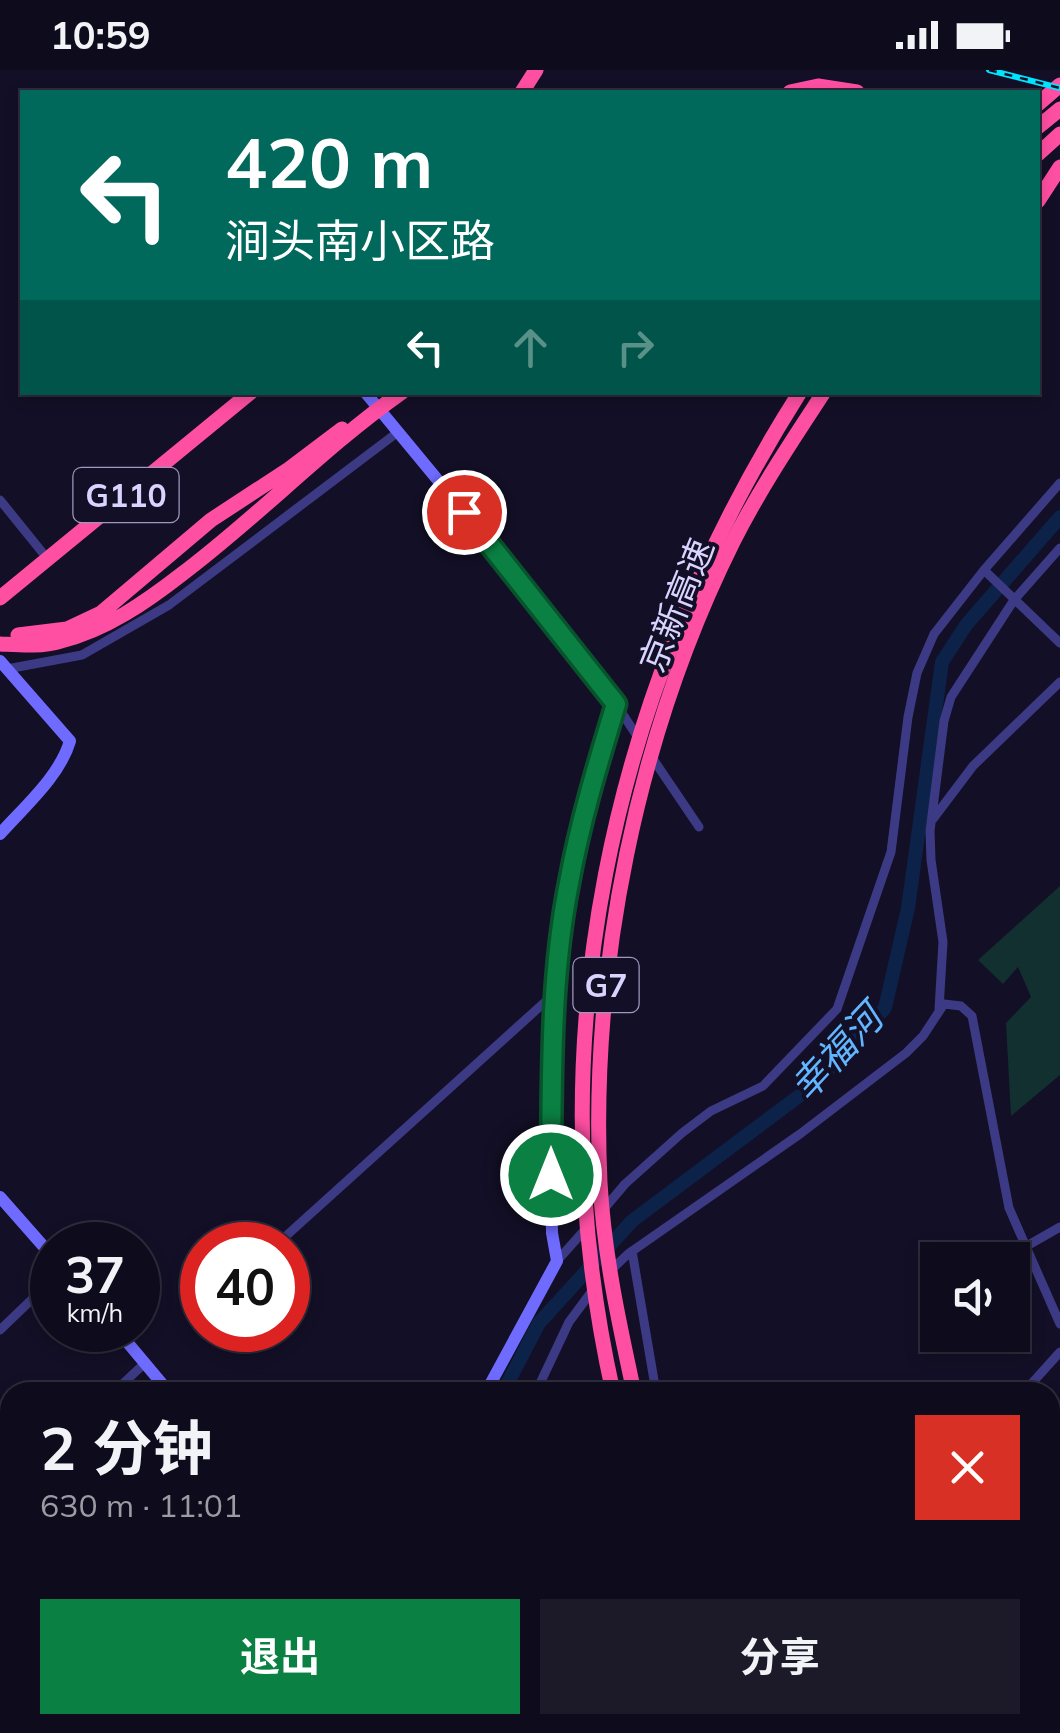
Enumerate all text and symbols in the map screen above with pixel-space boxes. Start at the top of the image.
text: 10:59 [50,11,151,59]
text: 420 m [225,118,433,206]
icon: left [60,130,190,260]
text: 涧头南小区路 [225,212,495,268]
icon: left [398,320,453,375]
icon: ahead [503,320,558,375]
icon: right [608,320,663,375]
road number: G110 [74,468,178,522]
pin [422,470,507,555]
icon: arrive [437,485,492,540]
street label: 京新高速 [629,532,723,678]
road number: G7 [574,958,638,1012]
water label: 幸福河 [780,989,897,1110]
position arrow [499,1123,603,1227]
speed limit sign: 40 [180,1222,310,1352]
map controls [920,1242,1030,1352]
button: sound [920,1242,1030,1352]
text: 37 [65,1243,125,1306]
text: km/h [67,1297,123,1328]
text: 2 分钟 [40,1410,212,1485]
button: close [915,1415,1020,1520]
text: 630 m · 11:01 [40,1485,242,1525]
button: 退出 [40,1599,520,1714]
button: 分享 [540,1599,1020,1714]

